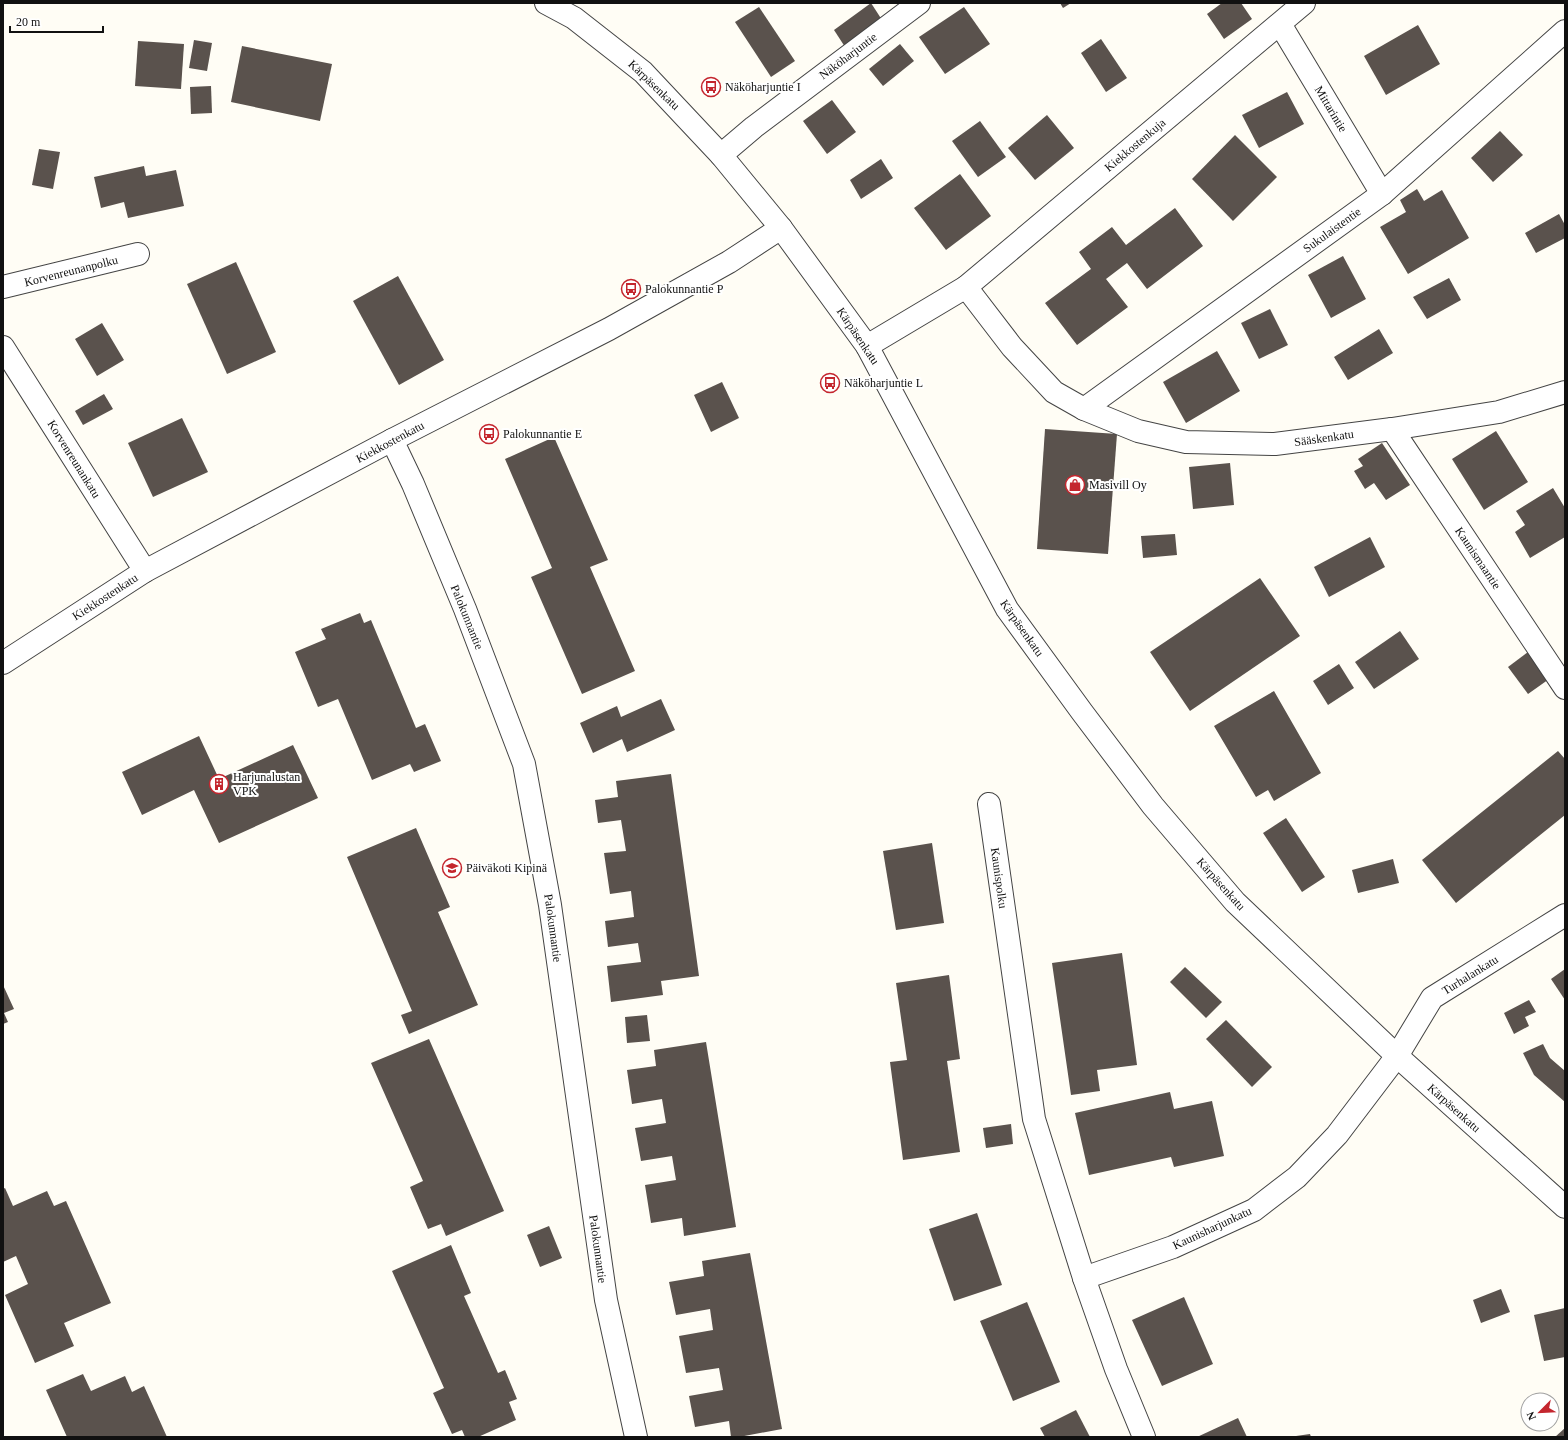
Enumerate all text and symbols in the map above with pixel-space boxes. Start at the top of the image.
scale bar [10,8,103,34]
text: 20 m [16,15,41,29]
street label: Näköharjuntie [816,30,880,82]
street label: Kärpäsenkatu [625,57,683,113]
bus stop icon: Näköharjuntie I [700,76,722,98]
place label: Näköharjuntie I [725,80,801,94]
street label: Mittarintie [1312,83,1350,135]
street label: Kiekkostenkuja [1102,115,1169,175]
street label: Sukulaistentie [1300,204,1364,256]
street label: Korvenreunanpolku [23,253,119,289]
bus stop icon: Palokunnantie P [620,278,642,300]
place label: Palokunnantie P [645,282,724,296]
street label: Kärpäsenkatu [834,305,882,367]
bus stop icon: Näköharjuntie L [819,372,841,394]
place label: Näköharjuntie L [844,376,923,390]
street label: Korvenreunankatu [44,417,104,501]
street label: Kiekkostenkatu [353,418,427,466]
bus stop icon: Palokunnantie E [478,423,500,445]
place label: Palokunnantie E [503,427,582,441]
street label: Sääskenkatu [1293,427,1355,449]
shop icon: Masivill Oy [1064,474,1086,496]
place label: Masivill Oy [1089,478,1147,492]
street label: Kaunismaantie [1452,524,1504,592]
street label: Kiekkostenkatu [70,571,140,623]
street label: Palokunnantie [448,583,486,651]
street label: Kärpäsenkatu [997,597,1047,659]
place label: Harjunalustan VPK [233,770,300,798]
building icon: Harjunalustan VPK [208,773,230,795]
street label: Kaunispolku [988,847,1010,909]
street label: Kärpäsenkatu [1194,855,1248,913]
school or university icon: Päiväkoti Kipinä [441,857,463,879]
place label: Päiväkoti Kipinä [466,861,548,875]
street label: Palokunnantie [541,893,565,963]
street label: Turhalankatu [1439,952,1501,998]
street label: Kärpäsenkatu [1425,1081,1483,1135]
street label: Kaunisharjunkatu [1170,1204,1254,1252]
street label: Palokunnantie [586,1214,610,1284]
north arrow [1520,1392,1560,1432]
text: N [1524,1410,1538,1422]

